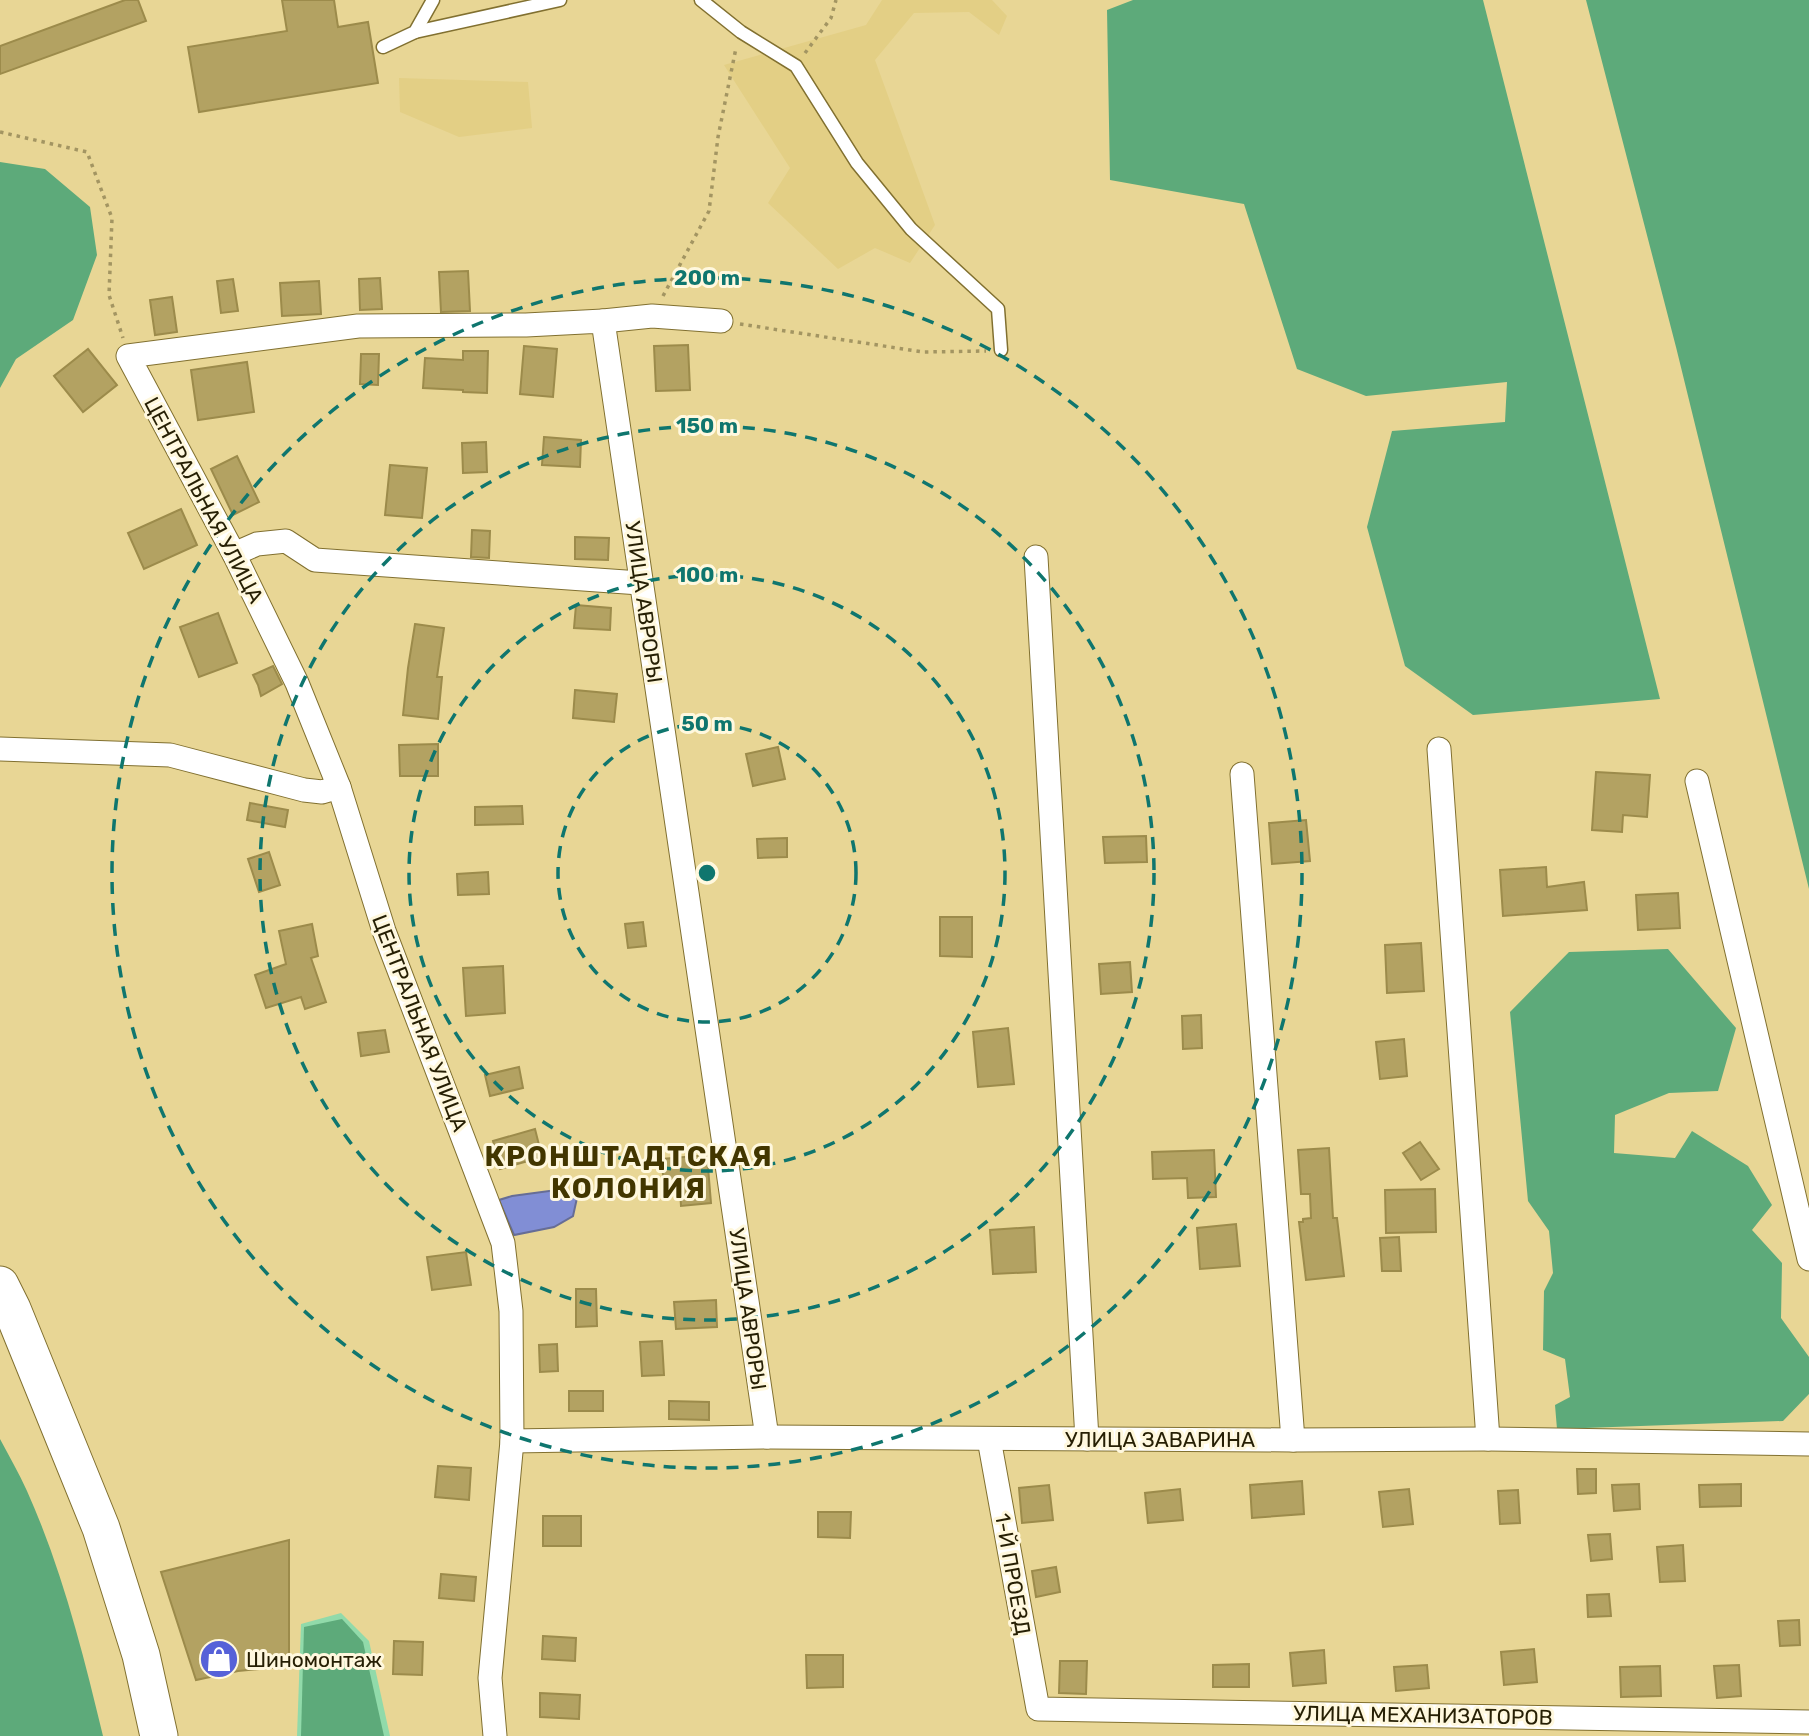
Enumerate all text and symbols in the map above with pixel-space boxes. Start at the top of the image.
text: 200 m [674,265,740,290]
street label: ЦЕНТРАЛЬНАЯ УЛИЦА [139,393,269,607]
text: 150 m [676,413,738,438]
street label: УЛИЦА АВРОРЫ [620,519,668,685]
text: 100 m [676,562,738,587]
text: 50 m [681,711,733,736]
centre of rings [695,861,719,885]
street label: ЦЕНТРАЛЬНАЯ УЛИЦА [367,911,473,1135]
district label: КРОНШТАДТСКАЯ КОЛОНИЯ [484,1140,774,1205]
street label: УЛИЦА АВРОРЫ [724,1226,772,1392]
street label: УЛИЦА ЗАВАРИНА [1065,1427,1255,1452]
street label: 1-Й ПРОЕЗД [990,1511,1036,1637]
shop icon: Шиномонтаж [198,1638,240,1680]
place label: Шиномонтаж [246,1647,382,1672]
street label: УЛИЦА МЕХАНИЗАТОРОВ [1293,1700,1553,1730]

